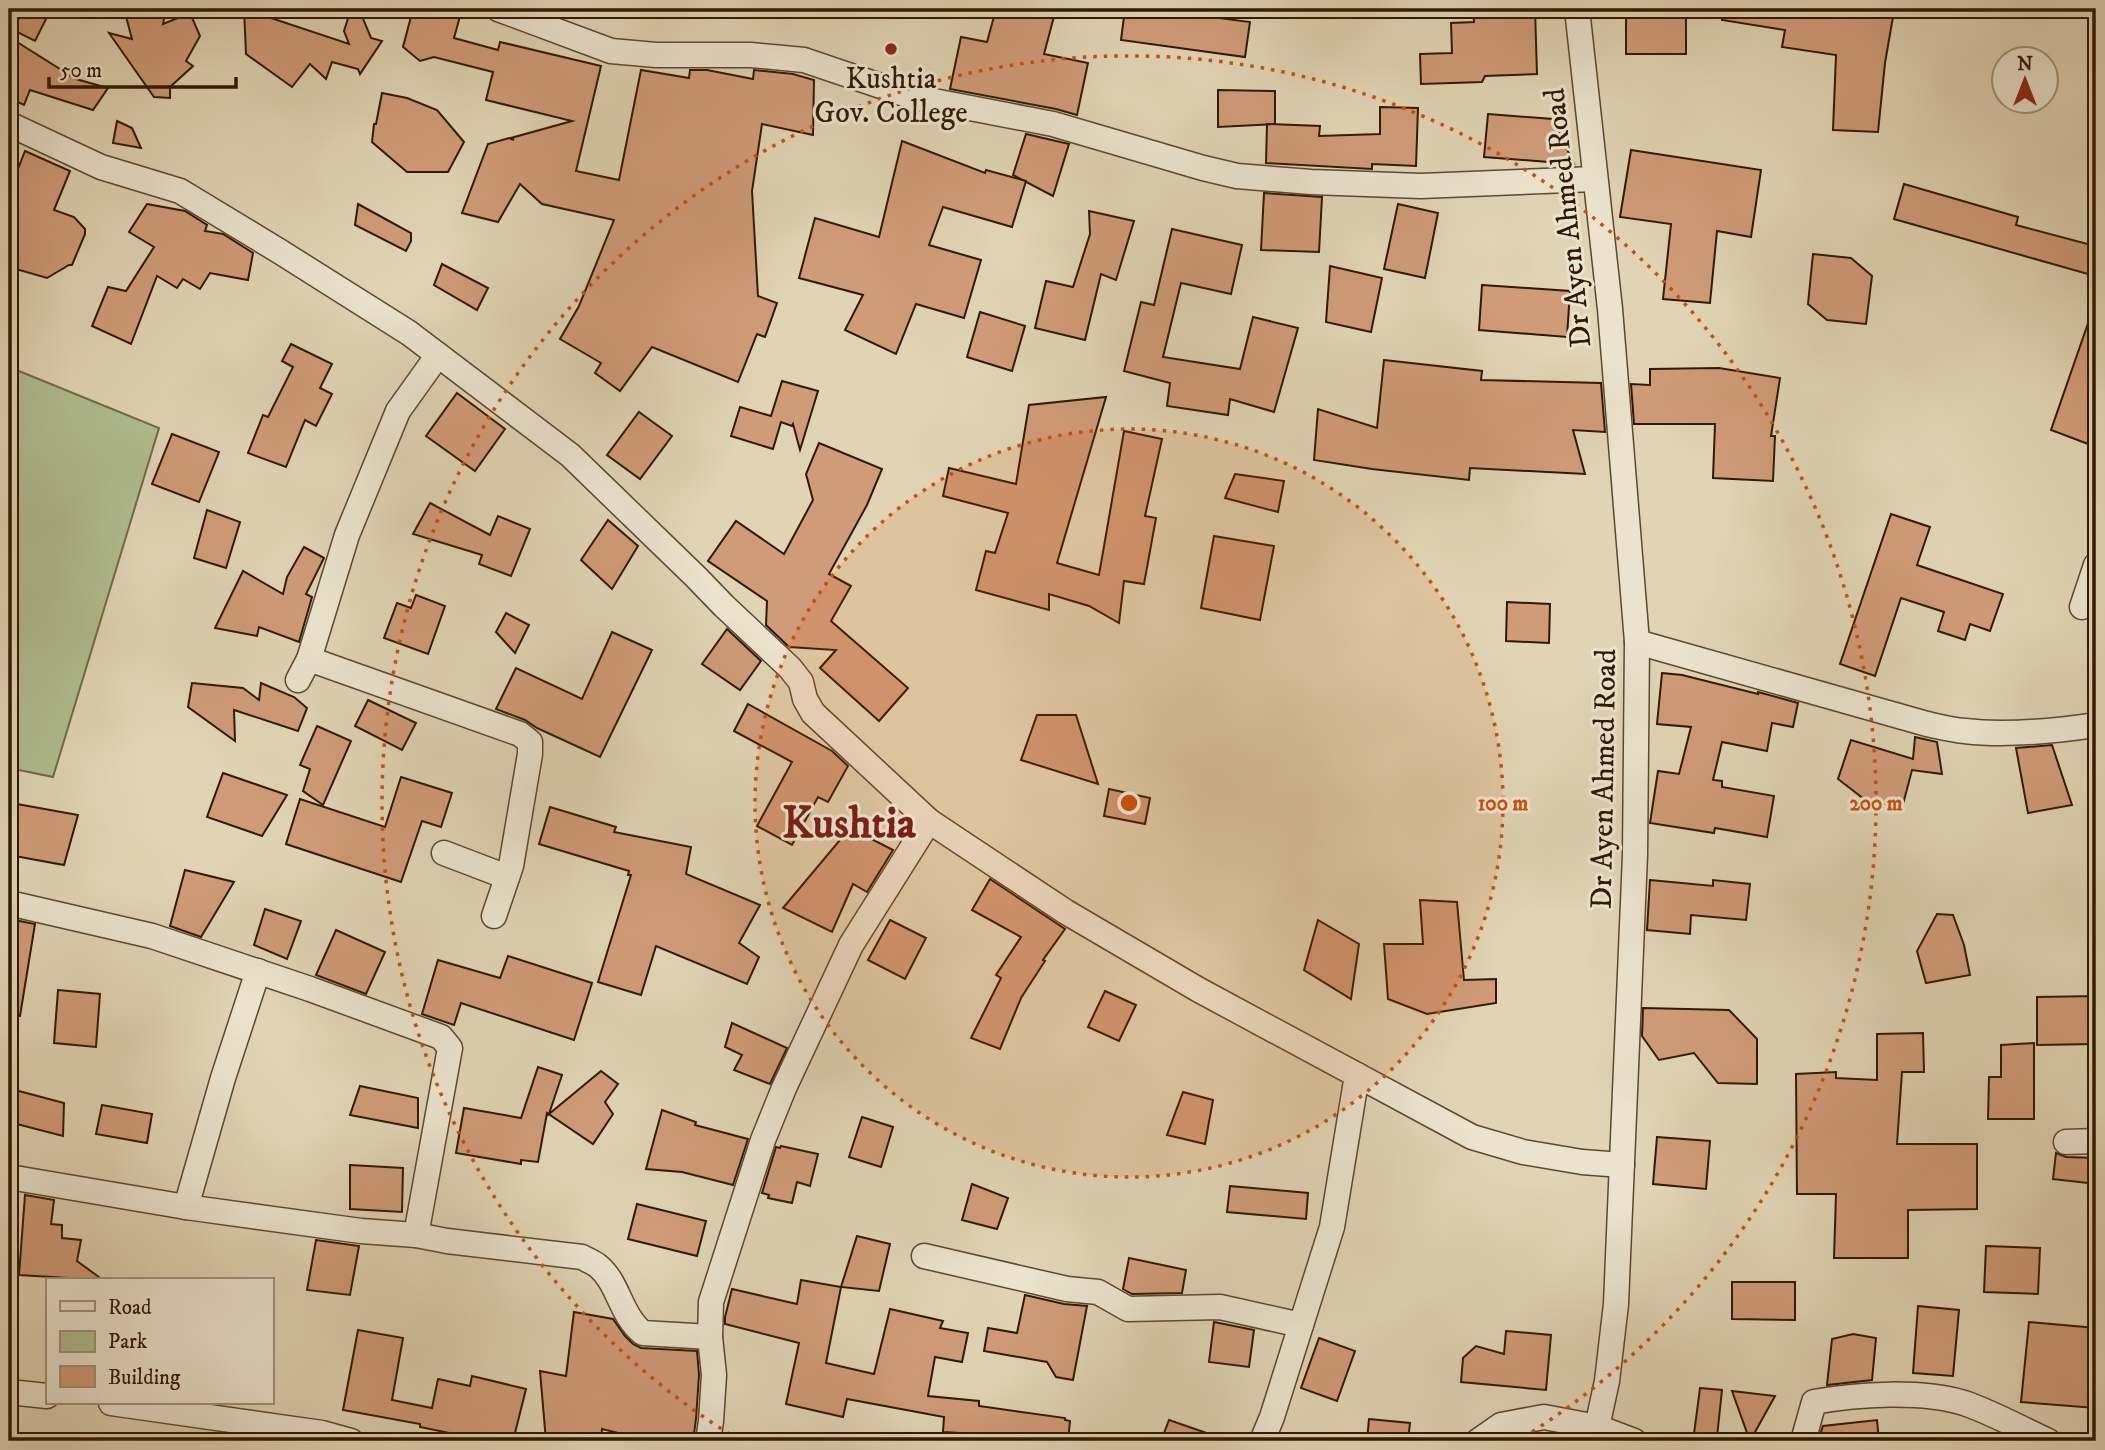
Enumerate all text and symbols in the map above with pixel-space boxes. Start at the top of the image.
marker: Kushtia Gov. College [883,41,899,57]
scale bar [49,46,236,90]
north arrow [1990,46,2060,116]
text: N [2017,53,2033,76]
text: 50 m [60,58,102,84]
place label: Kushtia Gov. College [814,61,968,132]
street label: Dr Ayen Ahmed Road [1536,86,1601,349]
street label: Dr Ayen Ahmed Road [1584,648,1625,910]
centre of rings [1117,791,1141,815]
text: 100 m [1478,791,1528,817]
text: 200 m [1849,791,1903,817]
district label: Kushtia [782,797,917,852]
legend [46,1278,273,1404]
text: Road [108,1295,152,1321]
text: Park [108,1329,148,1355]
text: Building [108,1365,181,1391]

